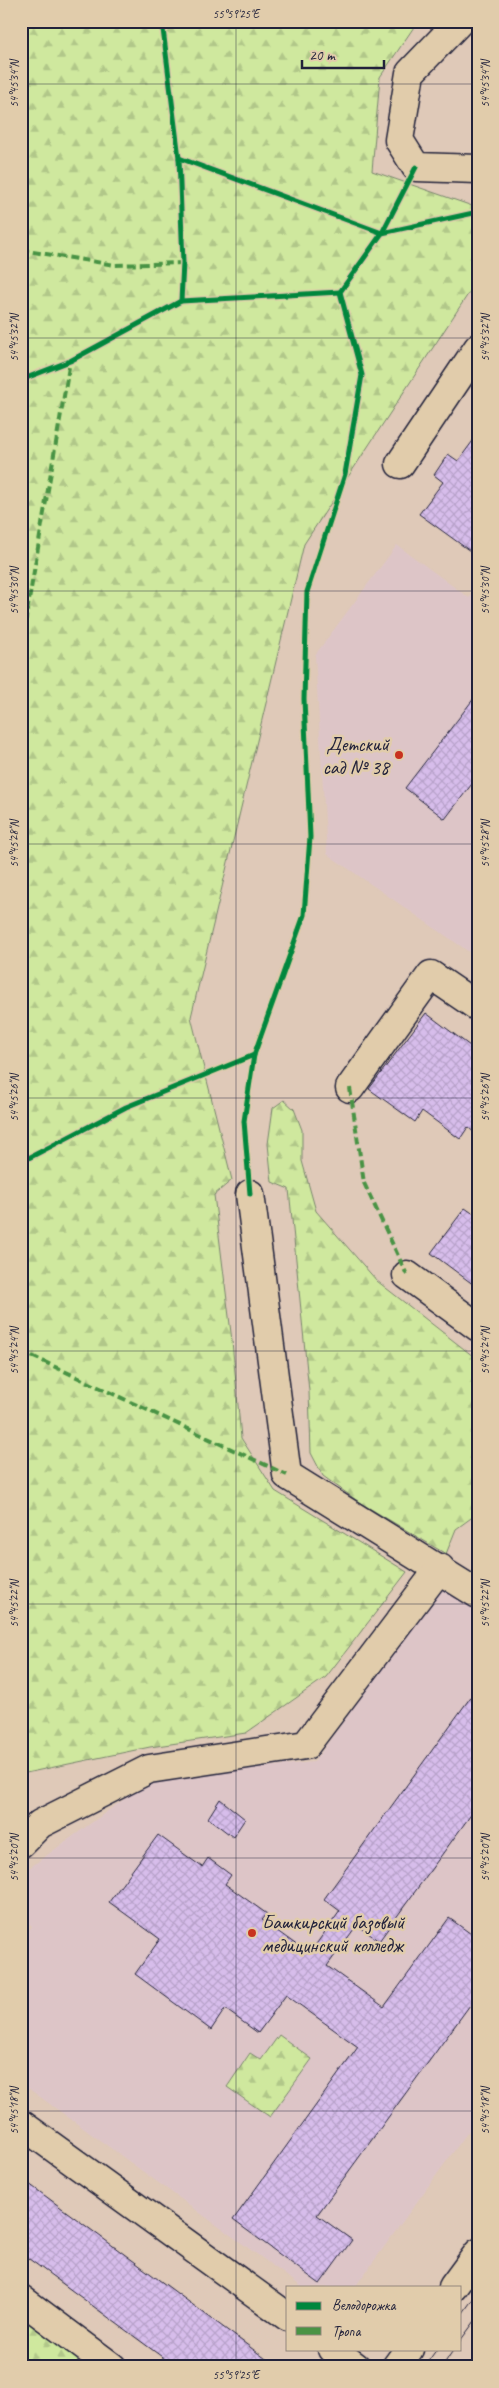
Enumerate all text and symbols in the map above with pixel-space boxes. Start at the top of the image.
text: 55°59'25"E [213,6,261,22]
scale bar [302,38,384,70]
text: 20 m [309,46,336,65]
text: 54°45'34"N [6,59,22,108]
text: 54°45'34"N [477,59,493,108]
text: 54°45'32"N [6,313,22,362]
text: 54°45'32"N [477,313,493,362]
text: 54°45'30"N [6,566,22,615]
text: 54°45'30"N [477,566,493,615]
place label: Детский сад № 38 [323,732,391,780]
marker: Детский сад № 38 [393,749,405,761]
text: 54°45'28"N [6,819,22,868]
text: 54°45'28"N [477,819,493,868]
text: 54°45'26"N [6,1073,22,1122]
text: 54°45'26"N [477,1073,493,1122]
text: 54°45'24"N [6,1326,22,1375]
text: 54°45'24"N [477,1326,493,1375]
text: 54°45'22"N [6,1579,22,1628]
text: 54°45'22"N [477,1579,493,1628]
text: 54°45'20"N [6,1833,22,1882]
text: 54°45'20"N [477,1833,493,1882]
place label: Башкирский базовый медицинский колледж [262,1910,406,1958]
marker: Башкирский базовый медицинский колледж [246,1927,258,1939]
text: 54°45'18"N [6,2086,22,2135]
text: 54°45'18"N [477,2086,493,2135]
legend [286,2286,462,2350]
text: Велодорожка [332,2296,396,2315]
text: Тропа [332,2322,361,2341]
text: 55°59'25"E [213,2367,261,2383]

